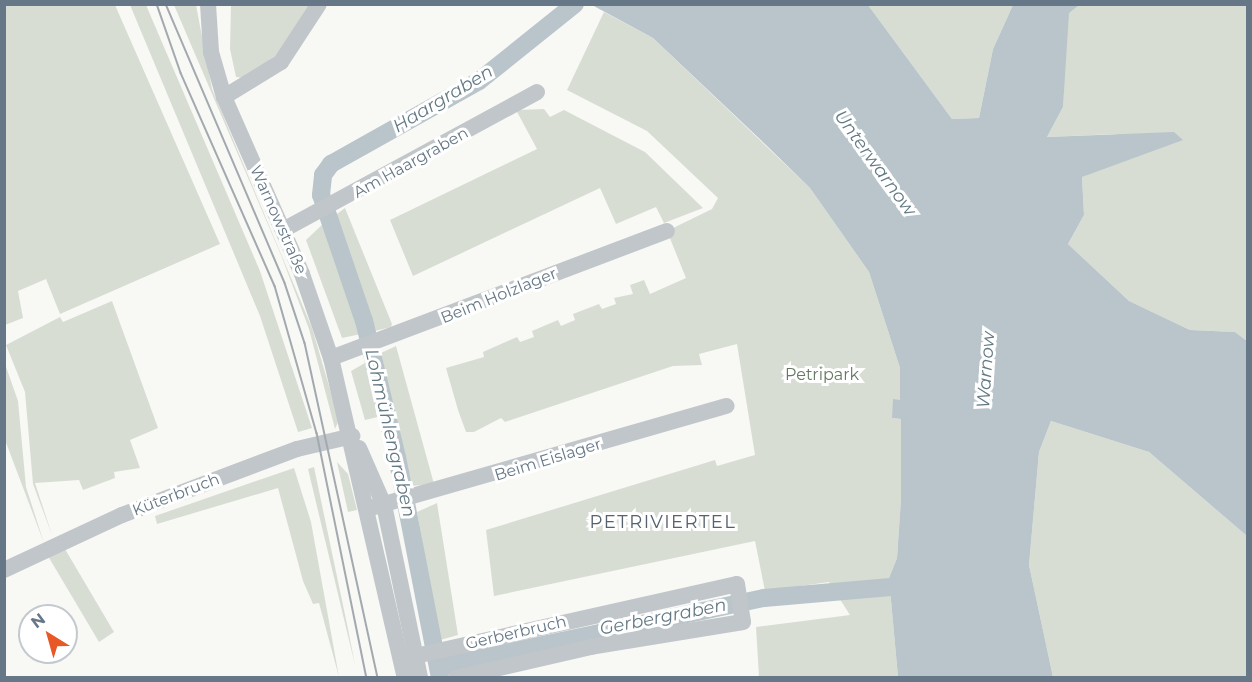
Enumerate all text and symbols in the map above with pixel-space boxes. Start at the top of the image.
water label: Haargraben [389,61,497,137]
water label: Unterwarnow [829,106,921,220]
street label: Am Haargraben [350,124,472,202]
street label: Warnowstraße [245,163,311,277]
street label: Beim Holzlager [438,264,560,328]
water label: Warnow [973,331,999,409]
water label: Lohmühlengraben [360,347,420,519]
park label: Petripark [785,365,859,385]
street label: Beim Eislager [492,435,604,485]
street label: Küterbruch [130,470,222,520]
district label: PETRIVIERTEL [590,511,736,533]
water label: Gerbergraben [598,594,728,640]
north arrow [18,604,78,664]
text: N [27,609,49,632]
street label: Gerberbruch [464,612,568,654]

